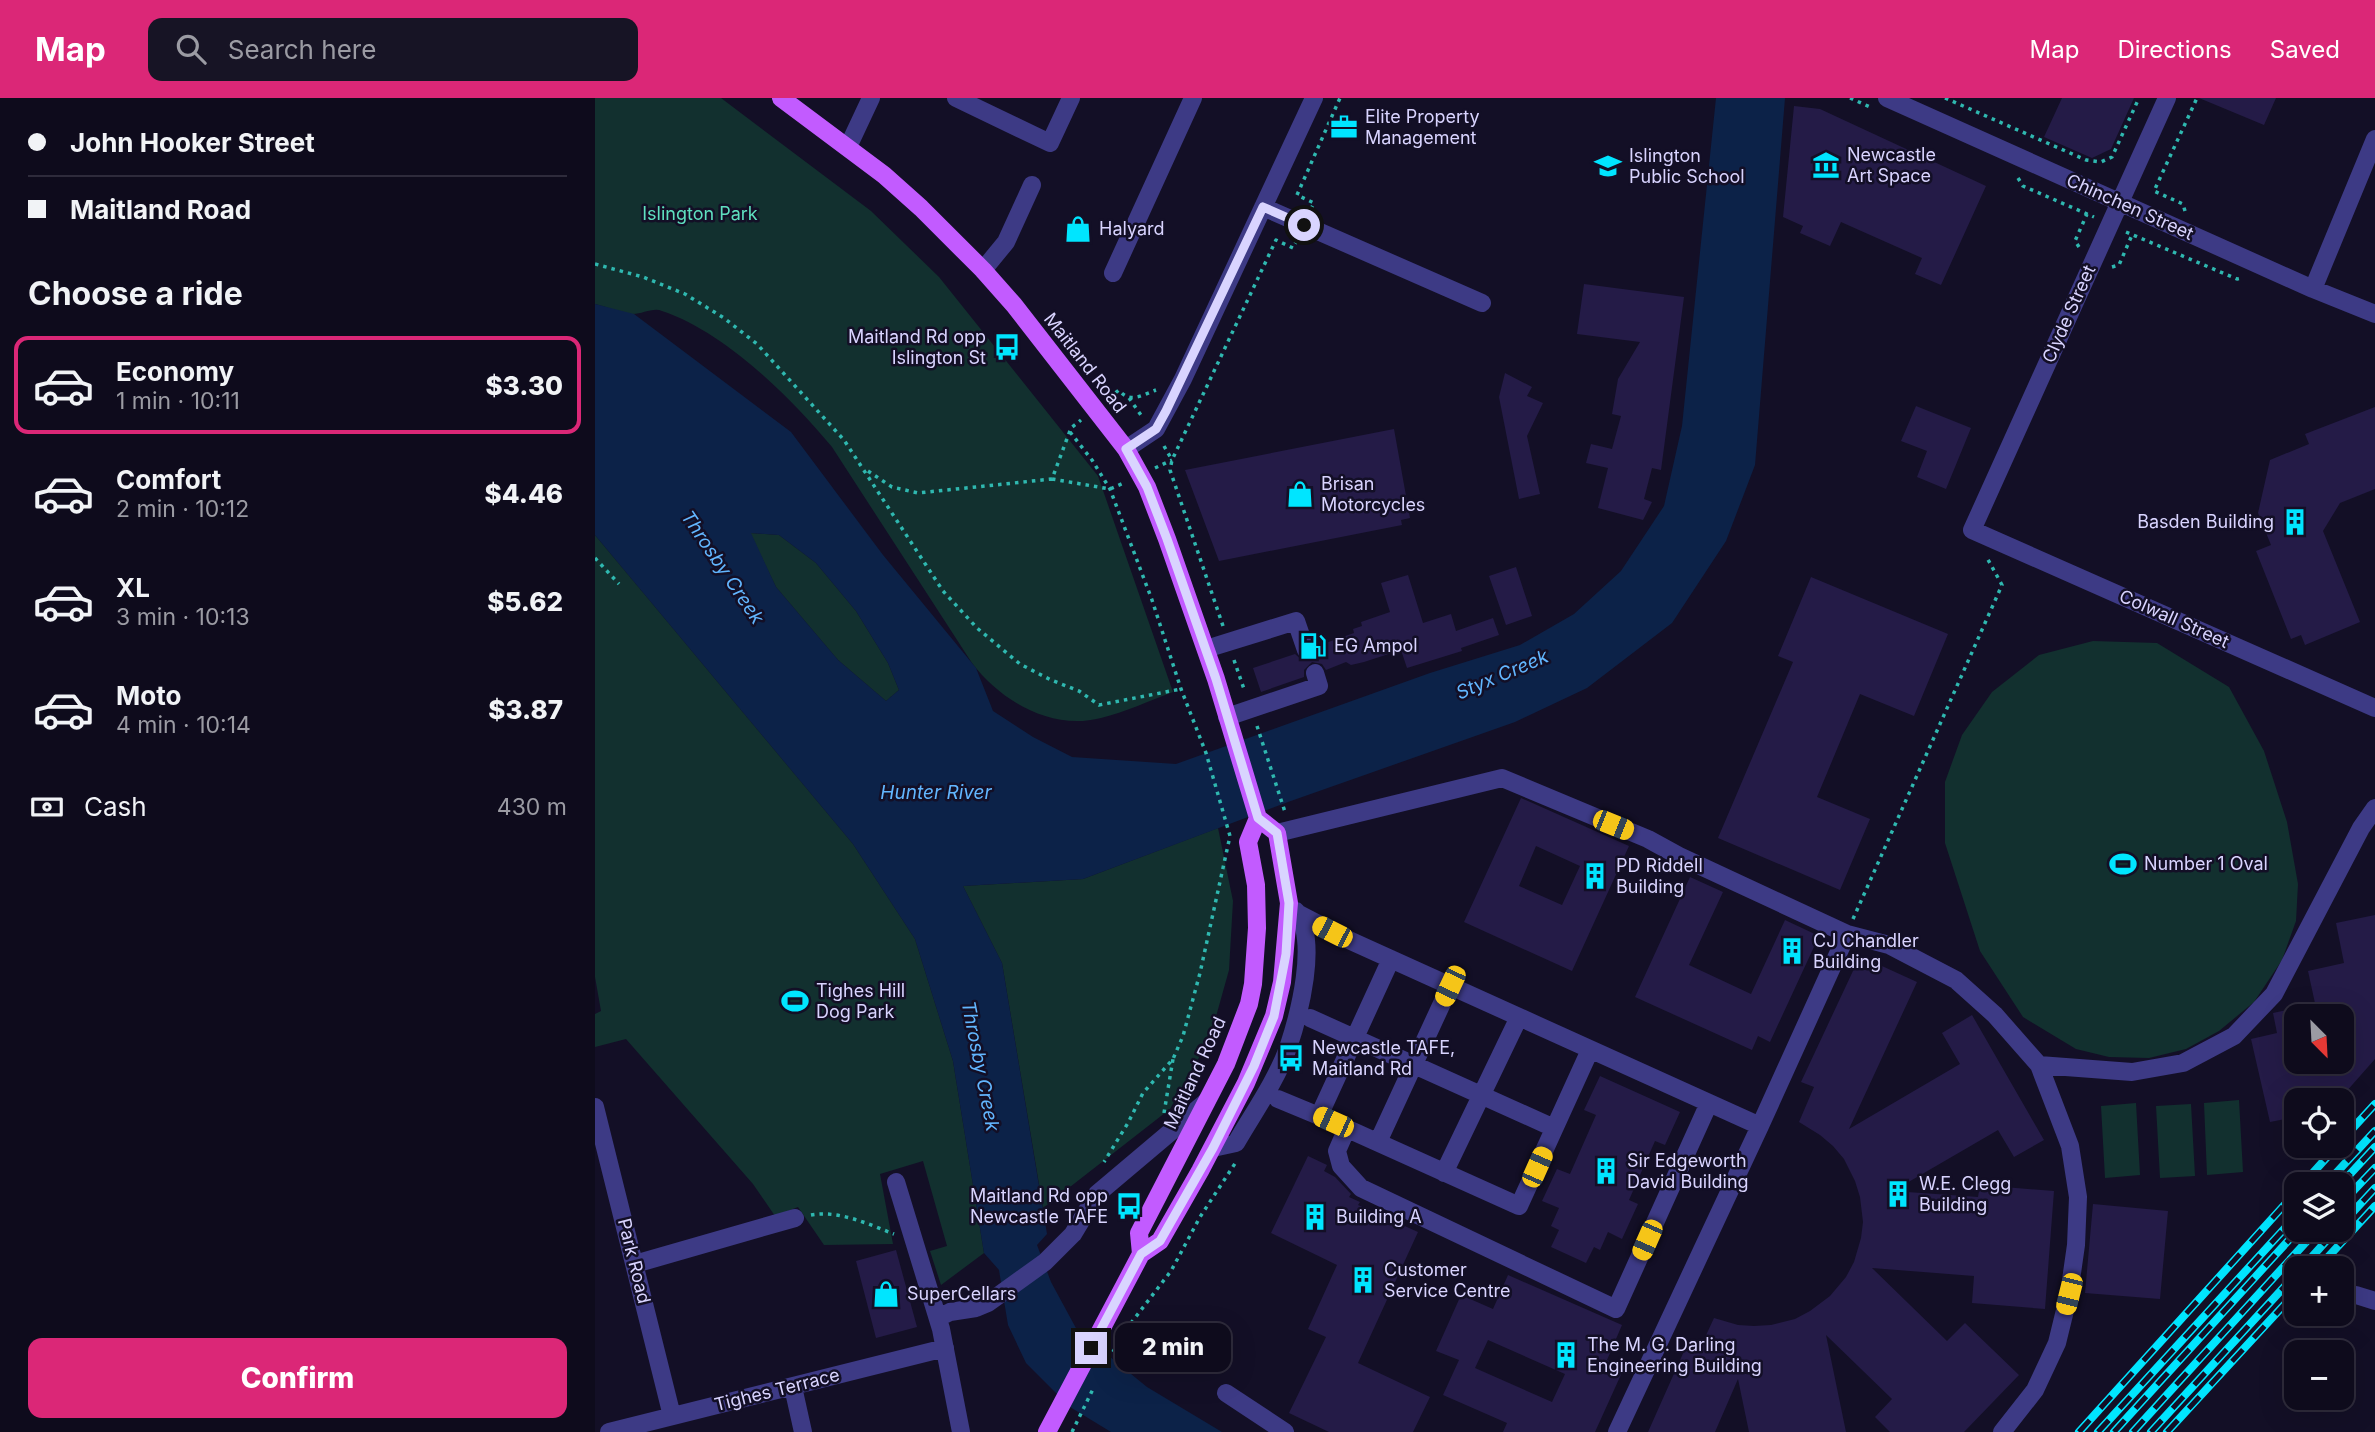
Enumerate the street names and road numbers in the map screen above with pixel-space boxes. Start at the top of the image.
street label: Chinchen Street [2063,169,2197,244]
street label: Clyde Street [2038,262,2099,366]
street label: Maitland Road [1040,308,1131,417]
street label: Colwall Street [2116,585,2232,652]
street label: Maitland Road [1159,1013,1230,1132]
street label: Park Road [614,1216,655,1306]
street label: Tighes Terrace [712,1364,842,1415]

